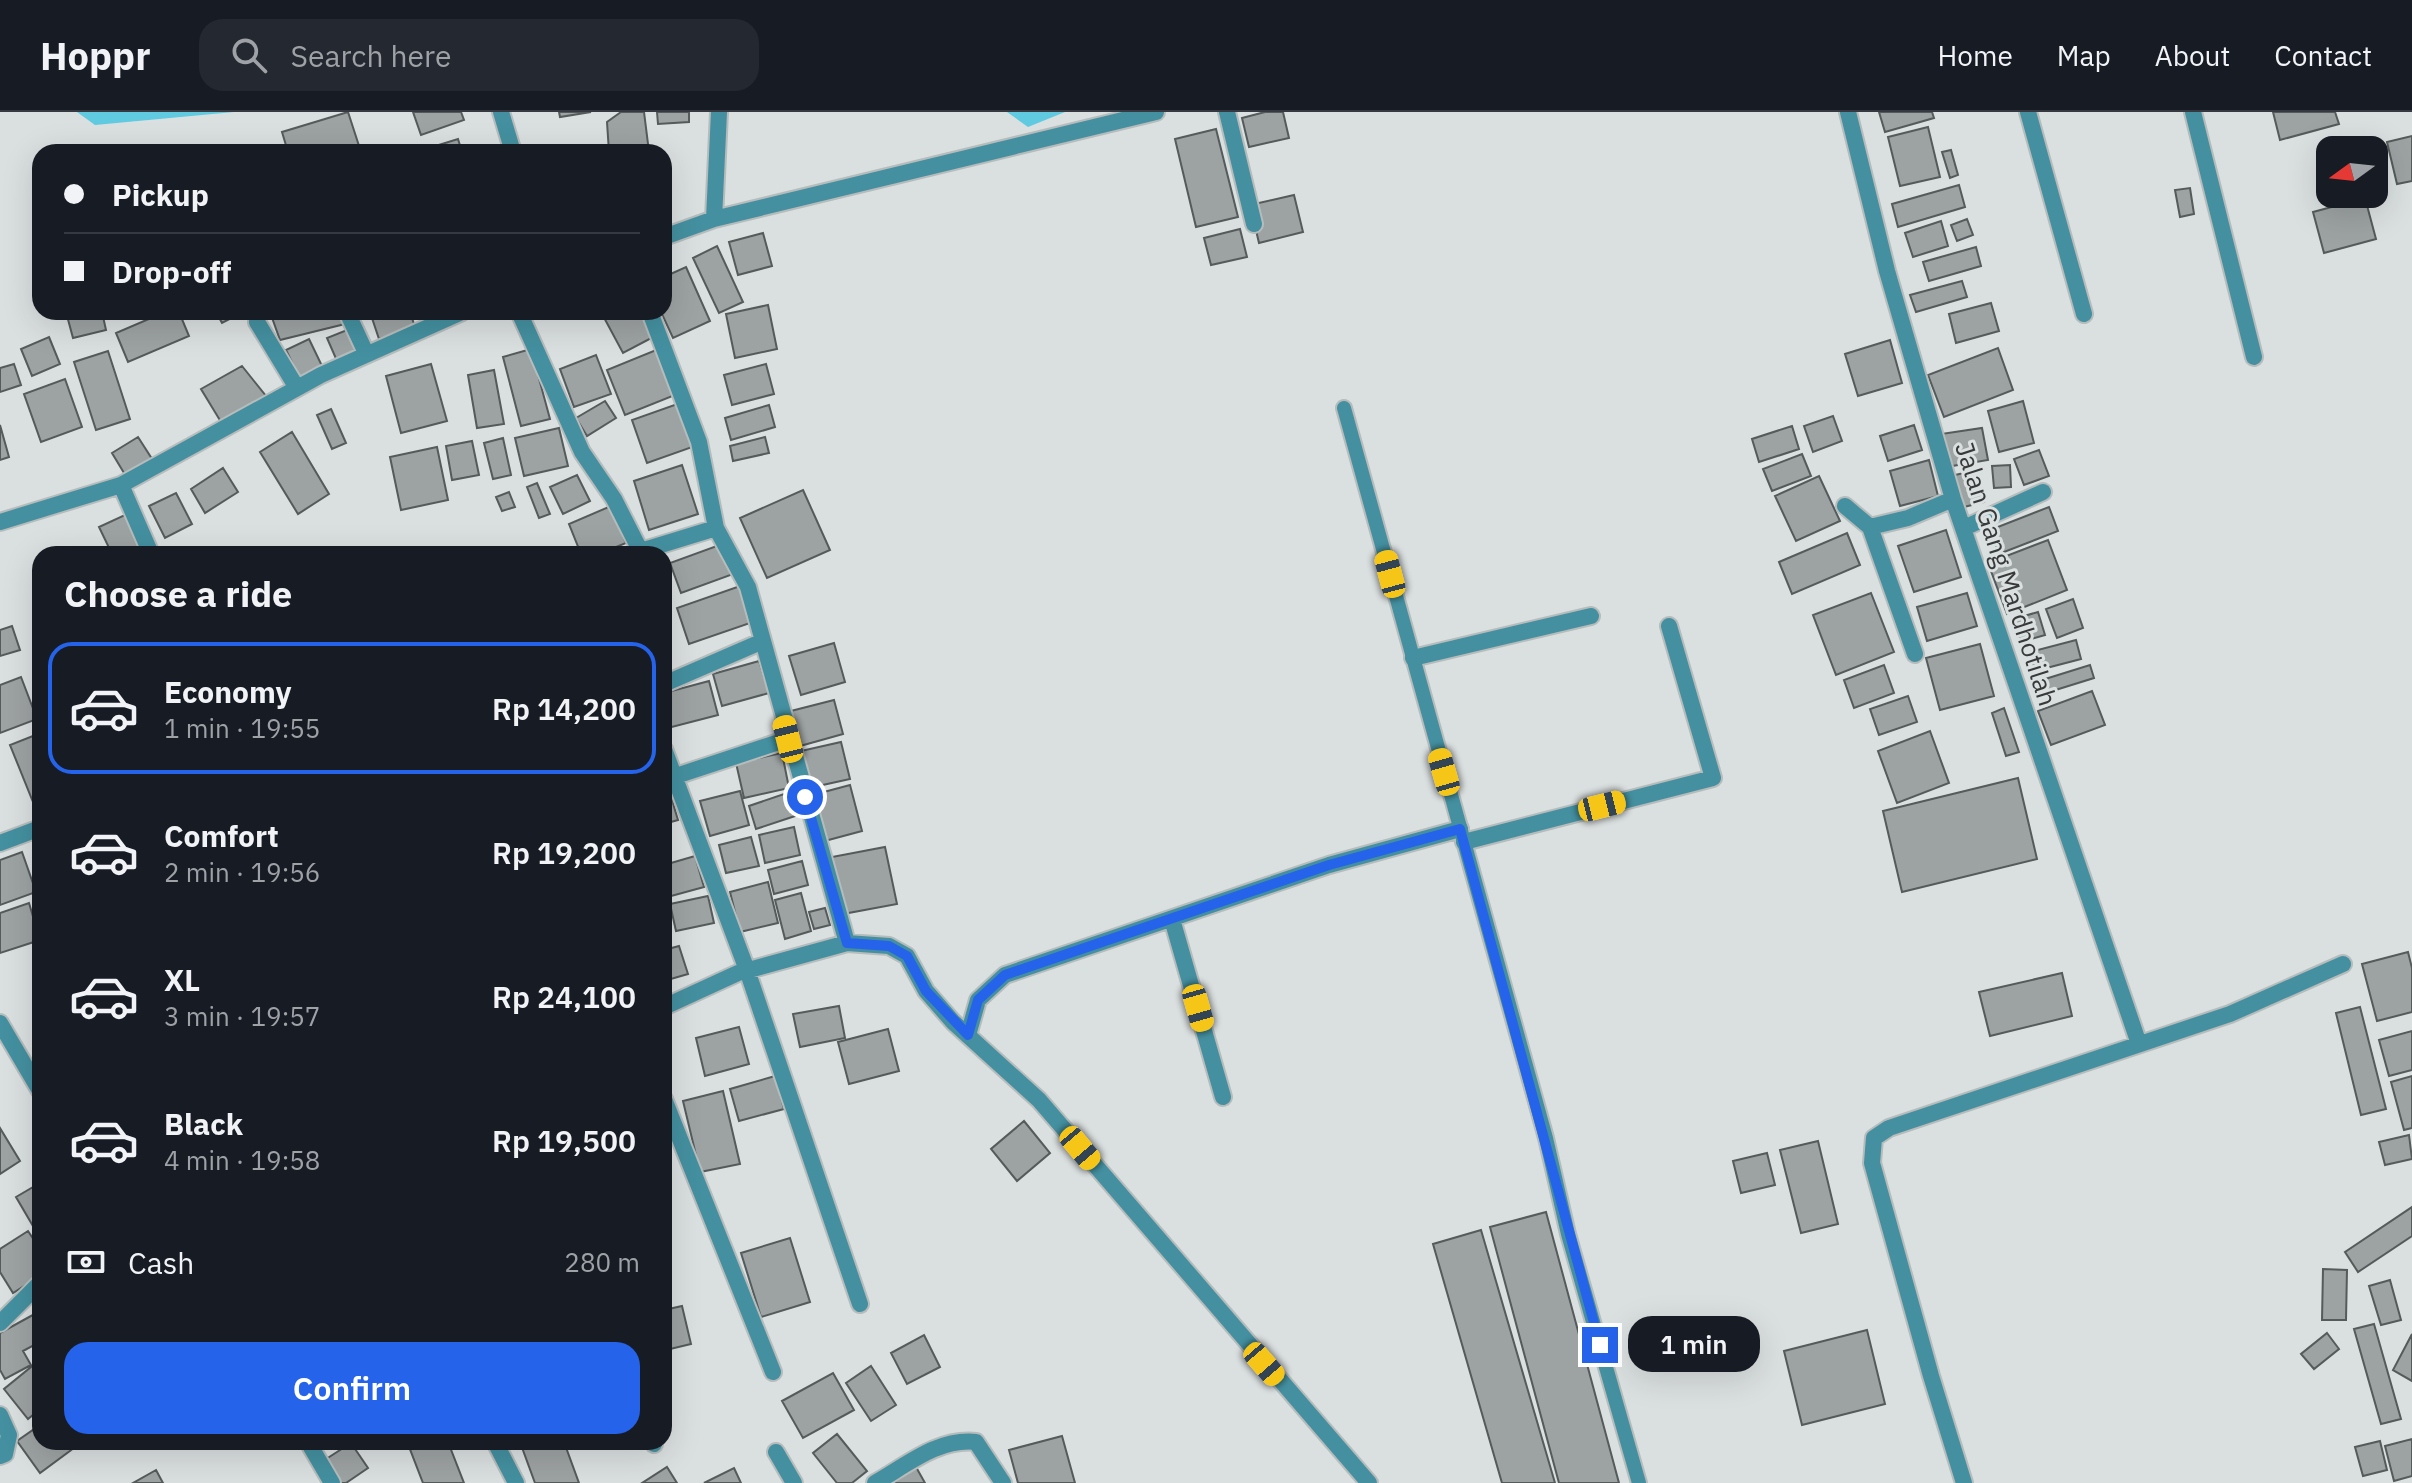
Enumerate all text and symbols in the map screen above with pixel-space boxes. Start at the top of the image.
search box [199,19,759,91]
text: Hoppr [40,31,151,80]
icon: search [227,33,271,77]
text: Search here [291,36,451,75]
text: Home [1937,37,2013,74]
text: Map [2057,37,2111,74]
text: About [2155,37,2230,74]
text: Contact [2274,37,2372,74]
north arrow [2316,136,2388,208]
map controls [2316,136,2388,208]
text: Pickup [112,175,209,214]
text: Drop-off [112,252,231,291]
street label: Jalan Gang Mardhotilah [1948,437,2066,710]
car [1372,548,1408,600]
text: Choose a ride [64,570,292,617]
icon: car [68,672,140,744]
text: Economy [164,672,292,711]
text: Rp 14,200 [492,689,636,728]
text: 1 min · 19:55 [164,711,320,745]
car [771,713,805,765]
car [1426,746,1462,798]
route start [787,779,823,815]
car [1576,789,1628,823]
icon: car [68,816,140,888]
text: Comfort [164,816,279,855]
text: Rp 19,200 [492,833,636,872]
text: 2 min · 19:56 [164,855,320,889]
icon: car [68,960,140,1032]
text: XL [164,960,200,999]
text: Rp 24,100 [492,977,636,1016]
car [1180,982,1216,1034]
text: 3 min · 19:57 [164,999,320,1033]
icon: car [68,1104,140,1176]
text: Black [164,1104,243,1143]
text: Rp 19,500 [492,1121,636,1160]
car [1055,1122,1105,1174]
text: 4 min · 19:58 [164,1143,320,1177]
icon: cash [64,1240,108,1284]
text: Cash [128,1243,194,1282]
text: 280 m [564,1245,640,1279]
callout: 1 min [1628,1317,1760,1373]
route end [1582,1327,1618,1363]
text: 1 min [1660,1327,1728,1361]
car [1239,1338,1289,1390]
button: Confirm [64,1342,640,1434]

